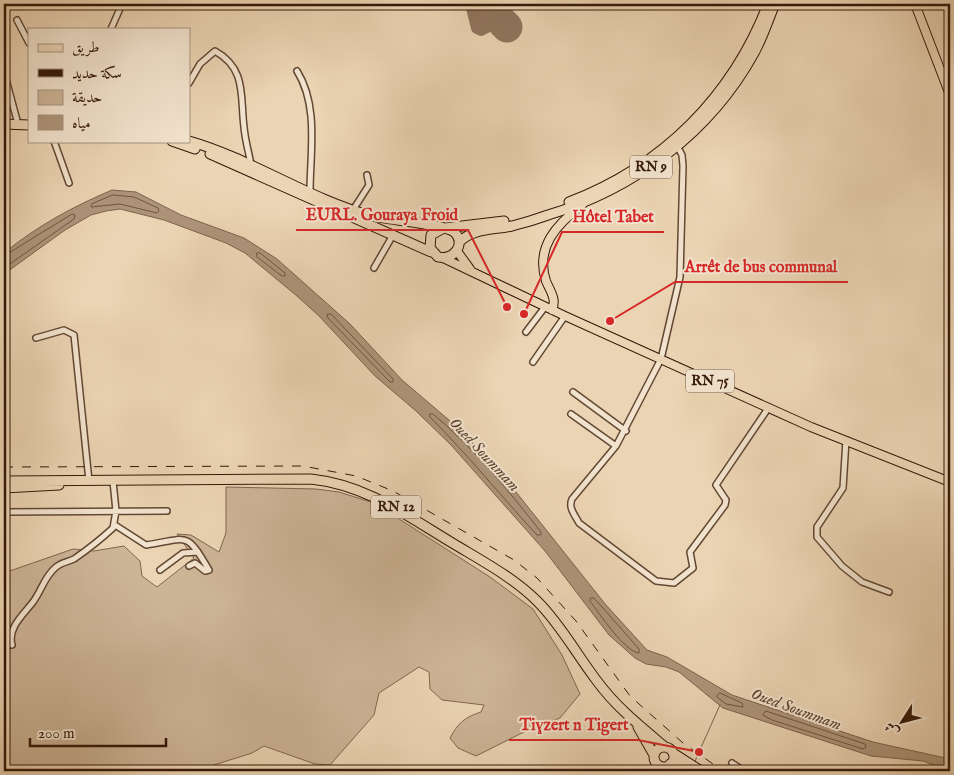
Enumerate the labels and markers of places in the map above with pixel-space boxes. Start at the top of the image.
callout: EURL. Gouraya Froid [296,199,468,230]
callout: Hôtel Tabet [562,201,664,232]
callout: Arrêt de bus communal [675,251,848,282]
callout: Tiɣzert n Tigert [509,709,638,740]

